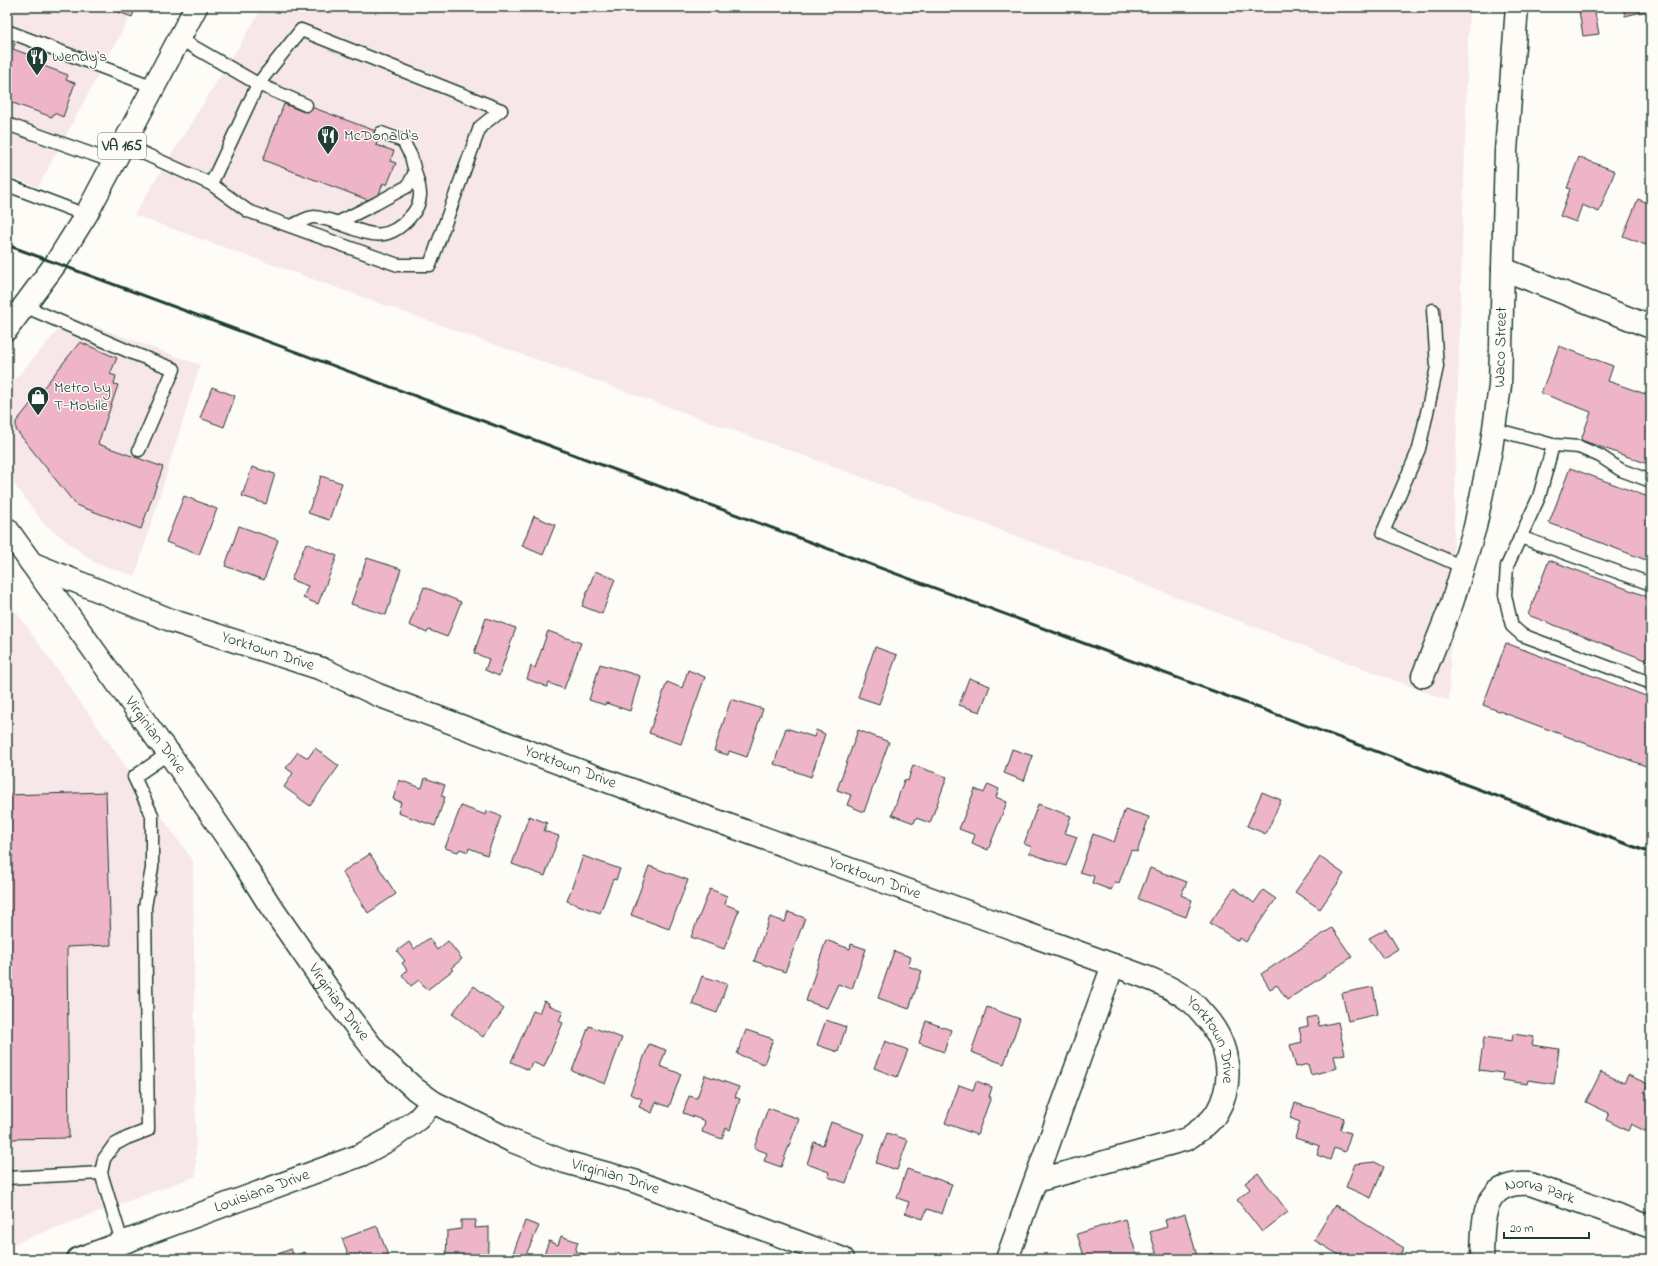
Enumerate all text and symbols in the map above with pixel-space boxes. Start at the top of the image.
restaurant icon: Wendy's [24,44,50,77]
place label: Wendy's [52,45,107,69]
restaurant icon: McDonald's [315,123,341,156]
place label: McDonald's [344,124,419,148]
road number: VA 165 [98,133,146,159]
street label: Waco Street [1488,306,1514,388]
place label: Metro by T-Mobile [54,376,111,418]
shop icon: Metro by T-Mobile [25,384,51,417]
street label: Yorktown Drive [218,625,318,678]
street label: Virginian Drive [118,691,192,779]
street label: Yorktown Drive [521,739,620,796]
street label: Yorktown Drive [825,850,925,906]
street label: Virginian Drive [301,958,376,1047]
street label: Yorktown Drive [1181,990,1240,1085]
street label: Virginian Drive [568,1152,664,1202]
street label: Louisiana Drive [211,1163,314,1220]
street label: Norva Park [1502,1172,1579,1211]
scale bar [1504,1214,1589,1240]
text: 20 m [1510,1220,1533,1238]

